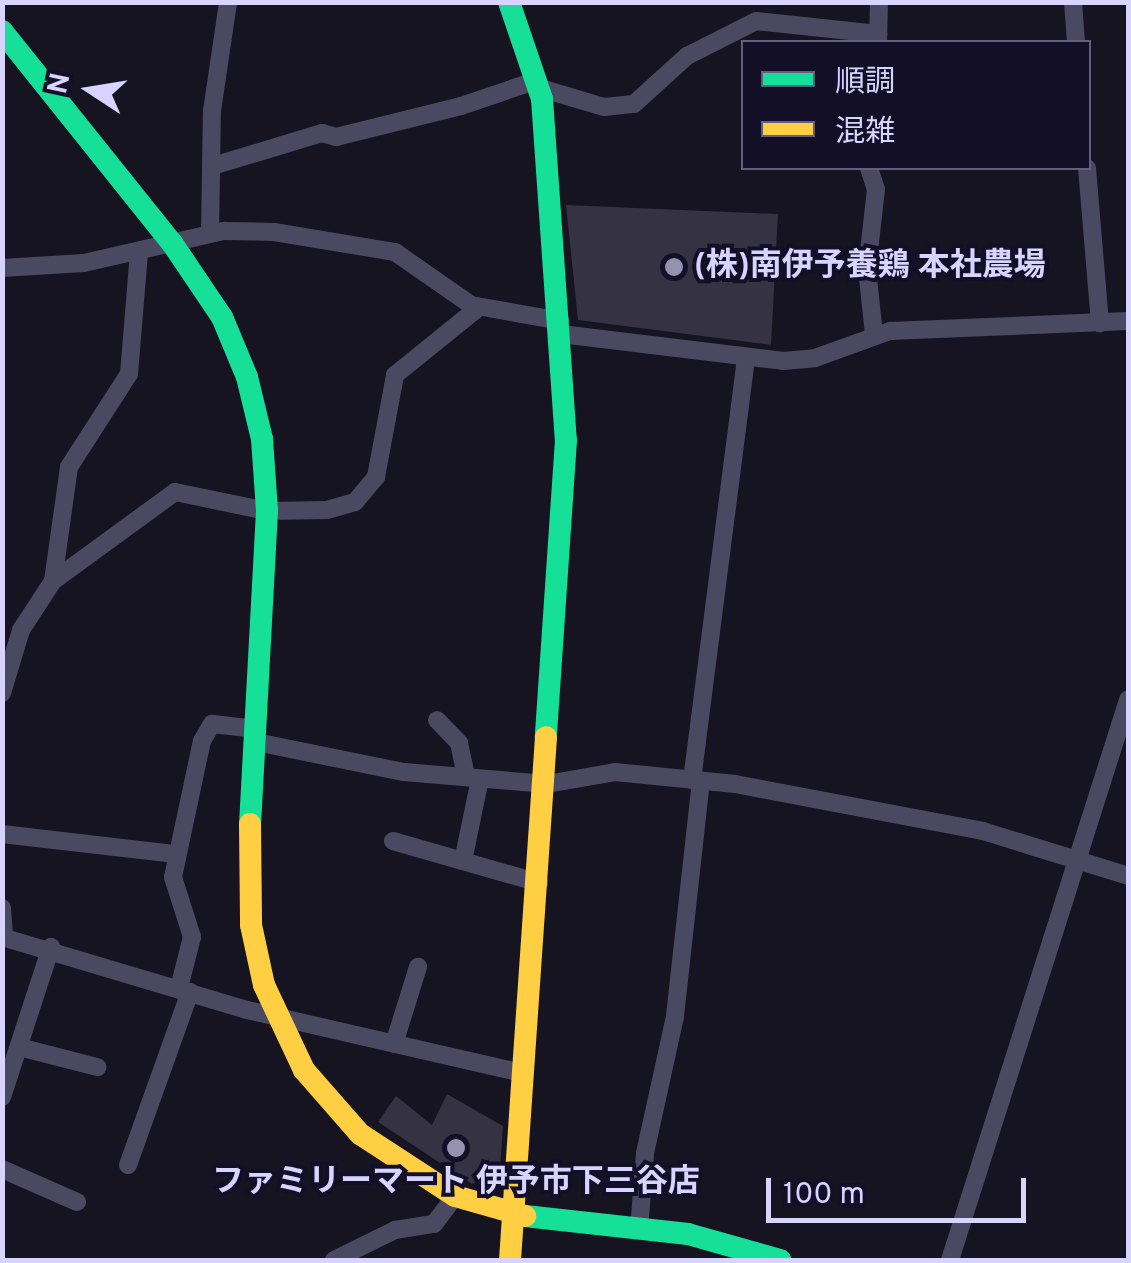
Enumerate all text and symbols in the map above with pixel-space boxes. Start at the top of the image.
north arrow [40,40,140,140]
legend [741,40,1091,170]
text: 順調 [835,65,895,102]
text: N [41,70,80,97]
text: 混雑 [835,115,895,152]
place label: (株)南伊予養鶏 本社農場 [694,248,1046,286]
marker: (株)南伊予養鶏 本社農場 [663,256,685,278]
marker: ファミリーマート 伊予市下三谷店 [445,1137,467,1159]
scale bar [771,1158,1031,1220]
place label: ファミリーマート 伊予市下三谷店 [212,1164,700,1202]
text: 100 m [783,1177,865,1214]

